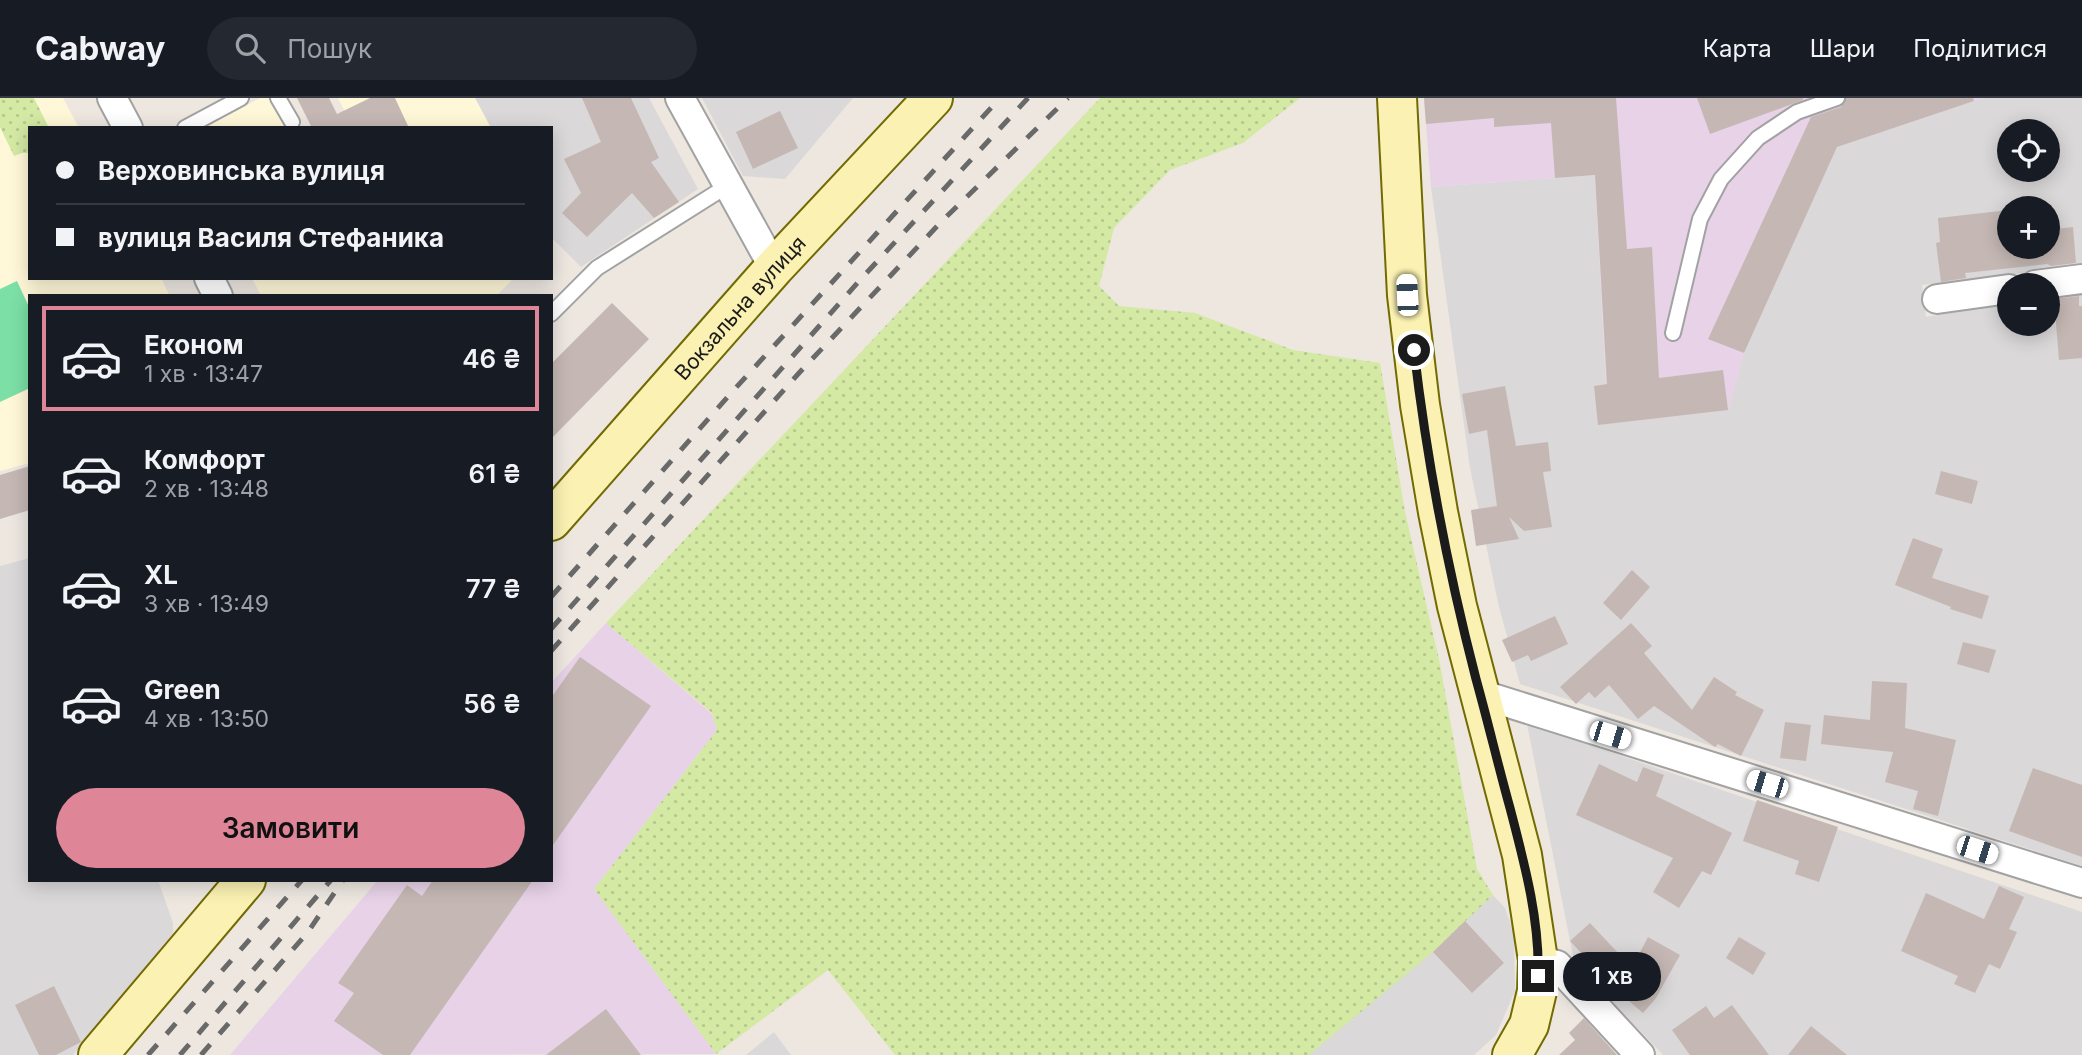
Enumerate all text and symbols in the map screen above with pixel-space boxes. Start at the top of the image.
search box [207,17,697,80]
text: Cabway [35,28,165,68]
icon: search [231,29,269,67]
text: Пошук [287,33,372,64]
text: Карта [1703,34,1772,63]
text: Шари [1810,34,1875,63]
text: Поділитися [1913,34,2047,63]
map controls [1997,119,2060,336]
button: locate [1997,119,2060,182]
text: Верховинська вулиця [98,155,385,186]
button: + [1997,196,2060,259]
text: вулиця Василя Стефаника [98,222,444,253]
street label: Вокзальна вулиця [669,230,811,385]
car [1396,273,1419,317]
button: − [1997,273,2060,336]
icon: car [60,327,123,390]
text: Економ [144,329,244,360]
route start [1398,334,1430,366]
text: 46 ₴ [462,343,521,374]
text: 1 хв · 13:47 [144,360,263,388]
icon: car [60,442,123,505]
text: Комфорт [144,444,265,475]
text: 61 ₴ [469,458,521,489]
text: 2 хв · 13:48 [144,475,269,503]
icon: car [60,557,123,620]
text: XL [144,559,178,590]
text: 77 ₴ [466,573,521,604]
text: 3 хв · 13:49 [144,590,269,618]
icon: car [60,672,123,735]
text: Green [144,674,221,705]
text: 56 ₴ [463,688,521,719]
text: 4 хв · 13:50 [144,705,269,733]
car [1587,719,1634,751]
car [1744,768,1791,800]
button: Замовити [56,788,525,868]
car [1954,834,2001,866]
callout: 1 хв [1562,952,1660,1001]
route end [1522,960,1554,992]
text: 1 хв [1591,962,1633,990]

